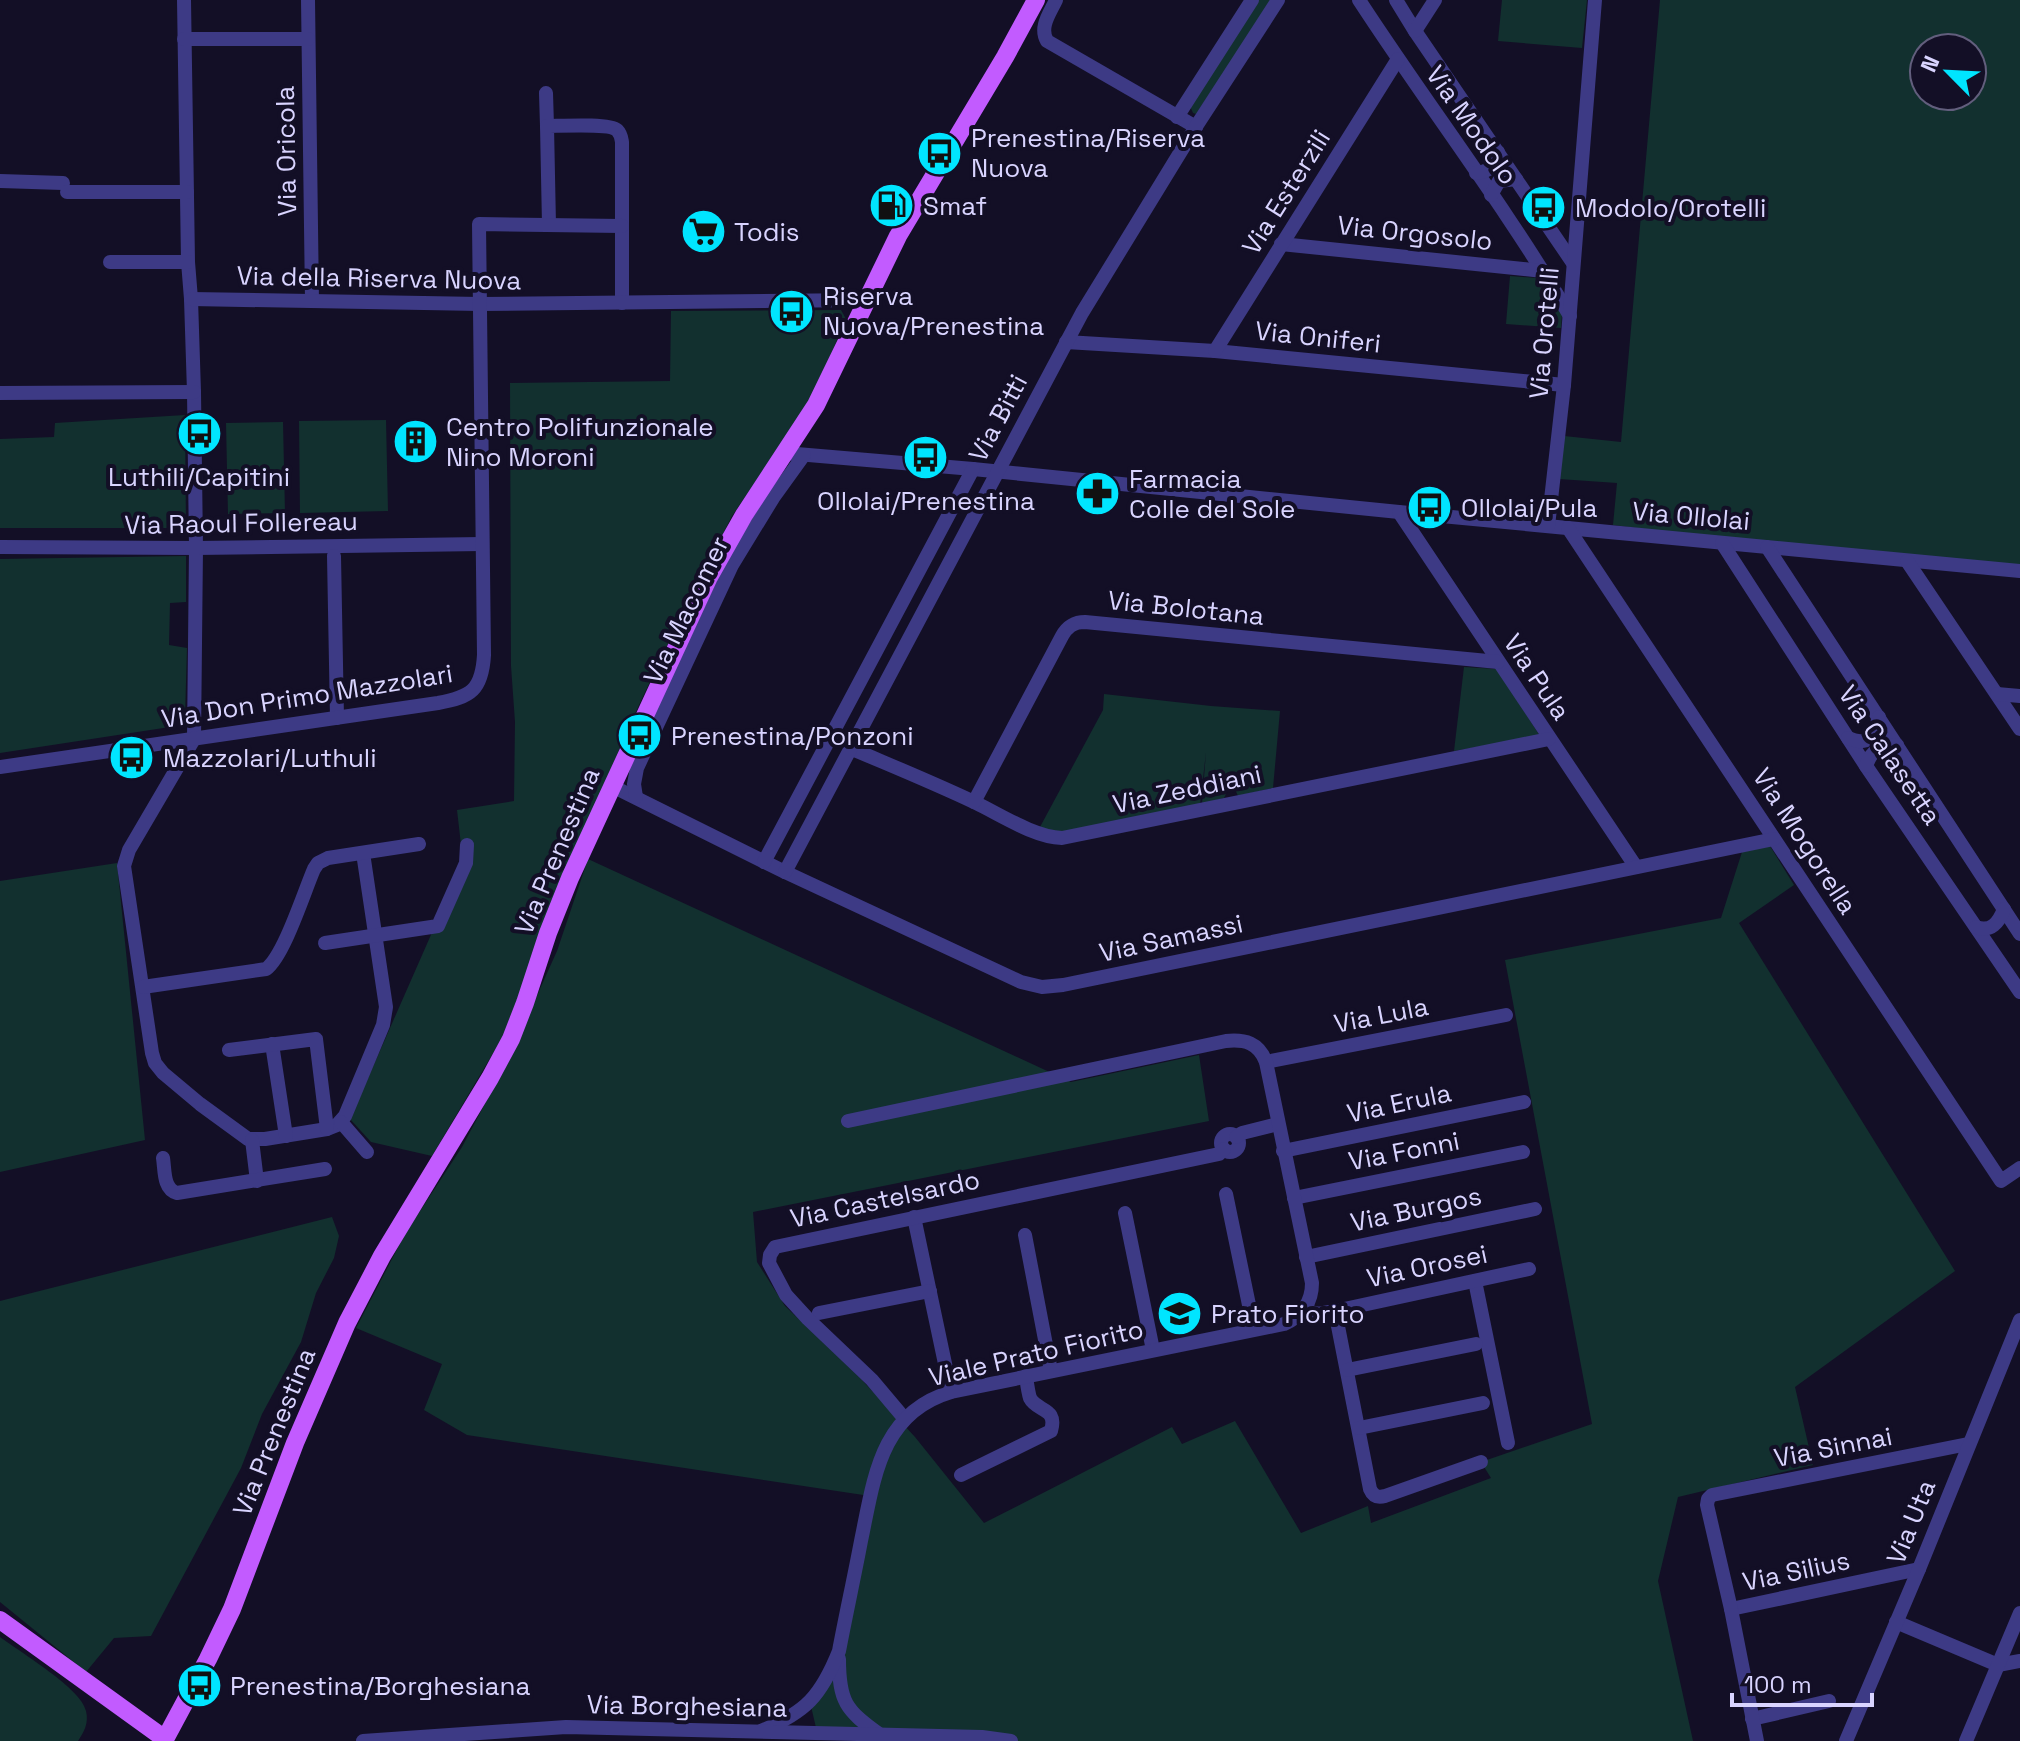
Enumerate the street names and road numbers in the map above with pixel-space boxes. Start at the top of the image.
street label: Via Modolo [1419,59,1525,191]
street label: Via Oricola [268,85,304,217]
street label: Via Esterzili [1234,123,1338,261]
street label: Via Orgosolo [1336,208,1494,258]
street label: Via della Riserva Nuova [236,259,522,297]
street label: Via Orotelli [1521,266,1567,400]
street label: Via Oniferi [1253,313,1383,361]
street label: Via Bitti [961,368,1035,468]
street label: Via Ollolai [1631,494,1751,538]
street label: Via Raoul Follereau [124,504,358,542]
street label: Via Macomer [636,530,736,690]
street label: Via Bolotana [1106,583,1266,633]
street label: Via Pula [1496,627,1578,727]
street label: Via Don Primo Mazzolari [159,656,455,736]
street label: Via Calasetta [1831,679,1949,831]
street label: Via Zeddiani [1110,757,1264,821]
street label: Via Mogorella [1745,761,1865,921]
street label: Via Prenestina [506,762,608,940]
street label: Via Samassi [1096,906,1246,970]
street label: Via Lula [1331,989,1431,1041]
street label: Via Erula [1344,1075,1454,1131]
street label: Via Fonni [1346,1124,1462,1178]
street label: Via Castelsardo [787,1162,983,1236]
street label: Via Burgos [1347,1179,1485,1239]
street label: Via Orosei [1364,1237,1490,1295]
street label: Viale Prato Fiorito [925,1312,1147,1394]
street label: Via Prenestina [225,1343,323,1521]
street label: Via Sinnai [1771,1419,1895,1475]
street label: Via Uta [1879,1475,1943,1569]
street label: Via Silius [1739,1543,1853,1599]
street label: Via Borghesiana [586,1687,788,1725]

